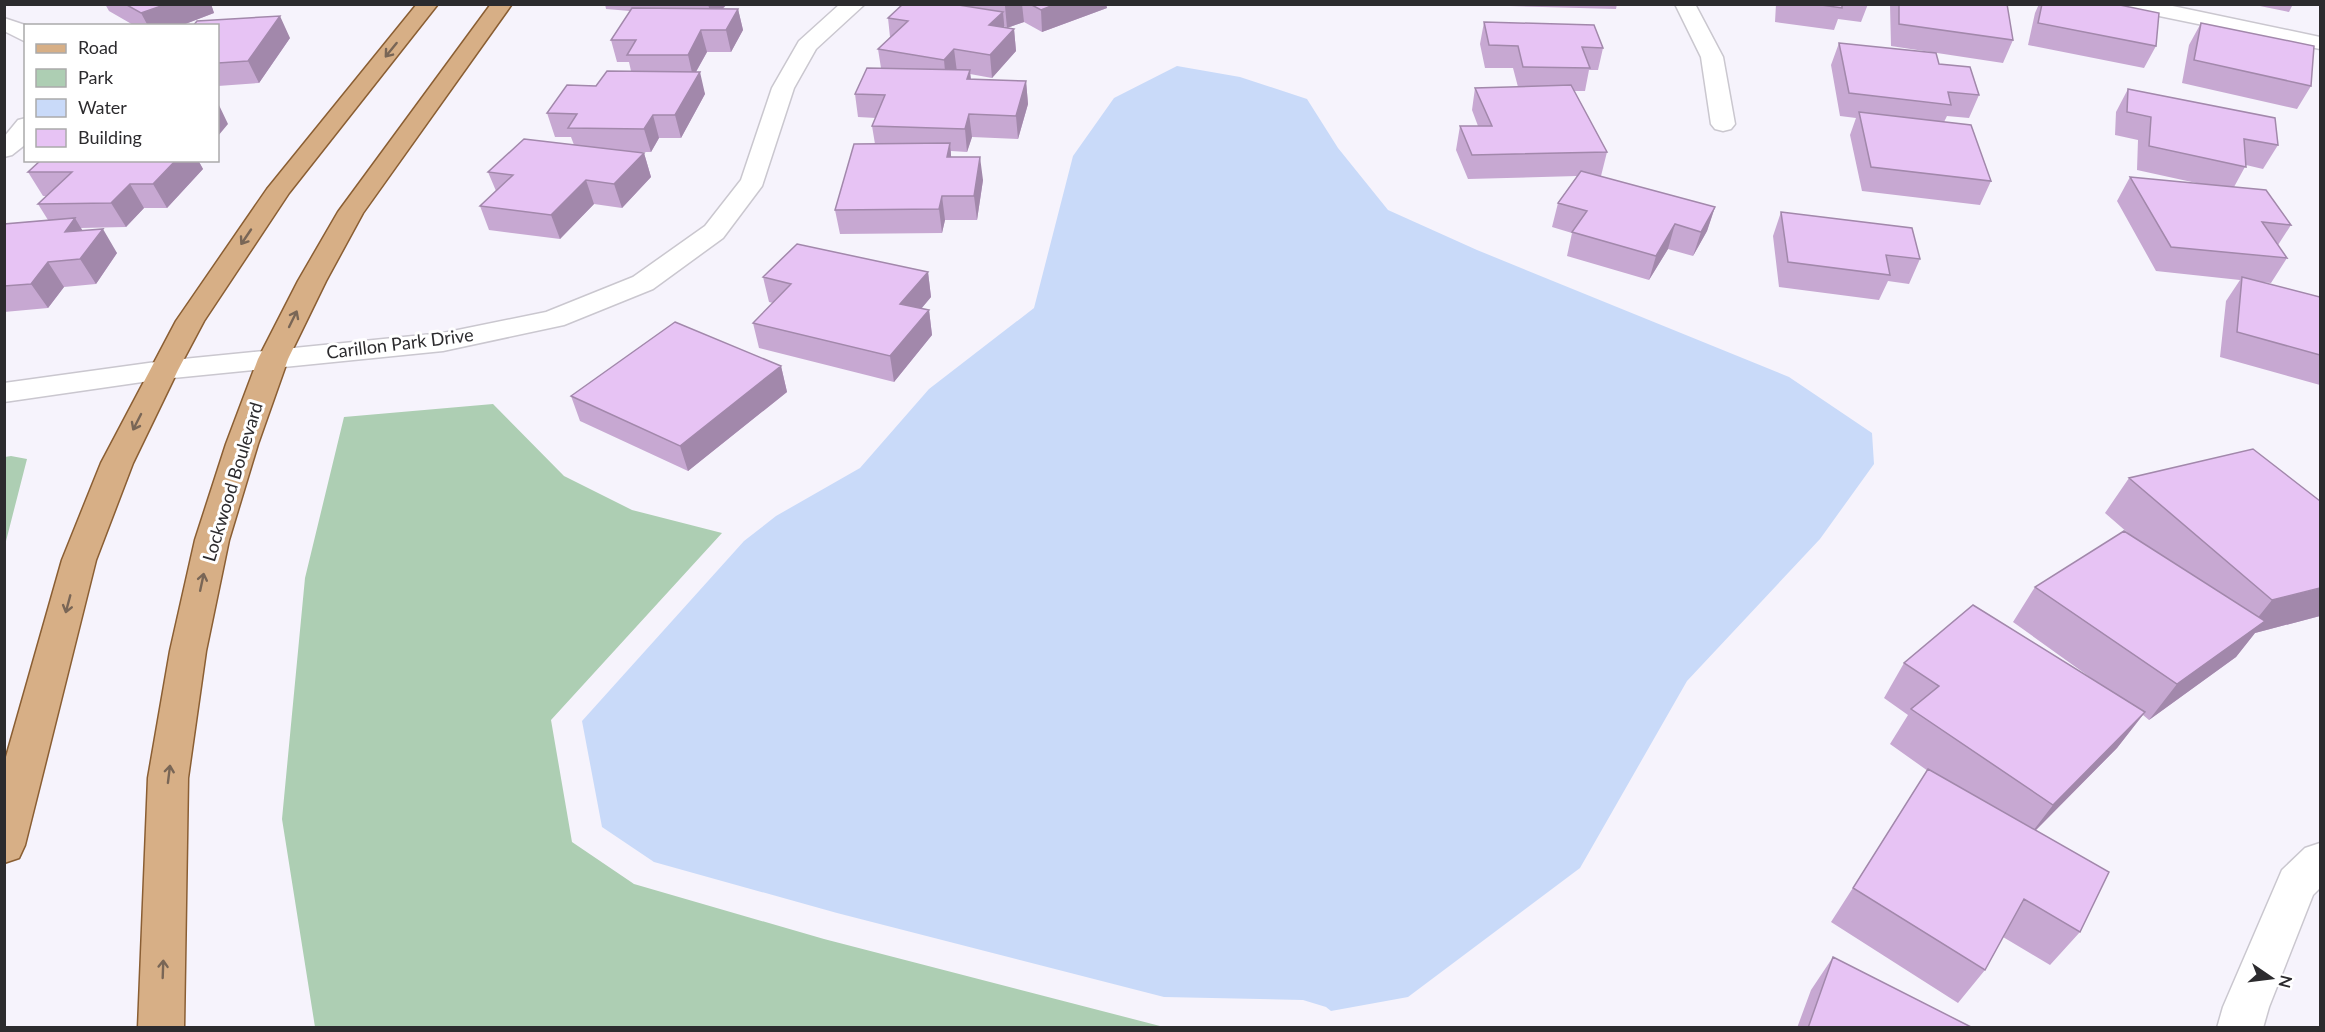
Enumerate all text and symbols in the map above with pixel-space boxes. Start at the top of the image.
legend [24,24,219,162]
text: Road [78,36,118,58]
one-way arrow [384,42,398,57]
text: Park [78,66,114,88]
text: Water [78,96,127,118]
text: Building [78,126,142,148]
one-way arrow [240,229,252,245]
one-way arrow [287,311,299,328]
street label: Carillon Park Drive [325,323,475,363]
street label: Lockwood Boulevard [197,399,267,564]
one-way arrow [131,413,143,430]
one-way arrow [197,573,209,592]
one-way arrow [61,594,73,613]
one-way arrow [164,765,175,785]
north arrow [2241,948,2301,1008]
one-way arrow [157,960,169,980]
text: N [2275,973,2297,990]

